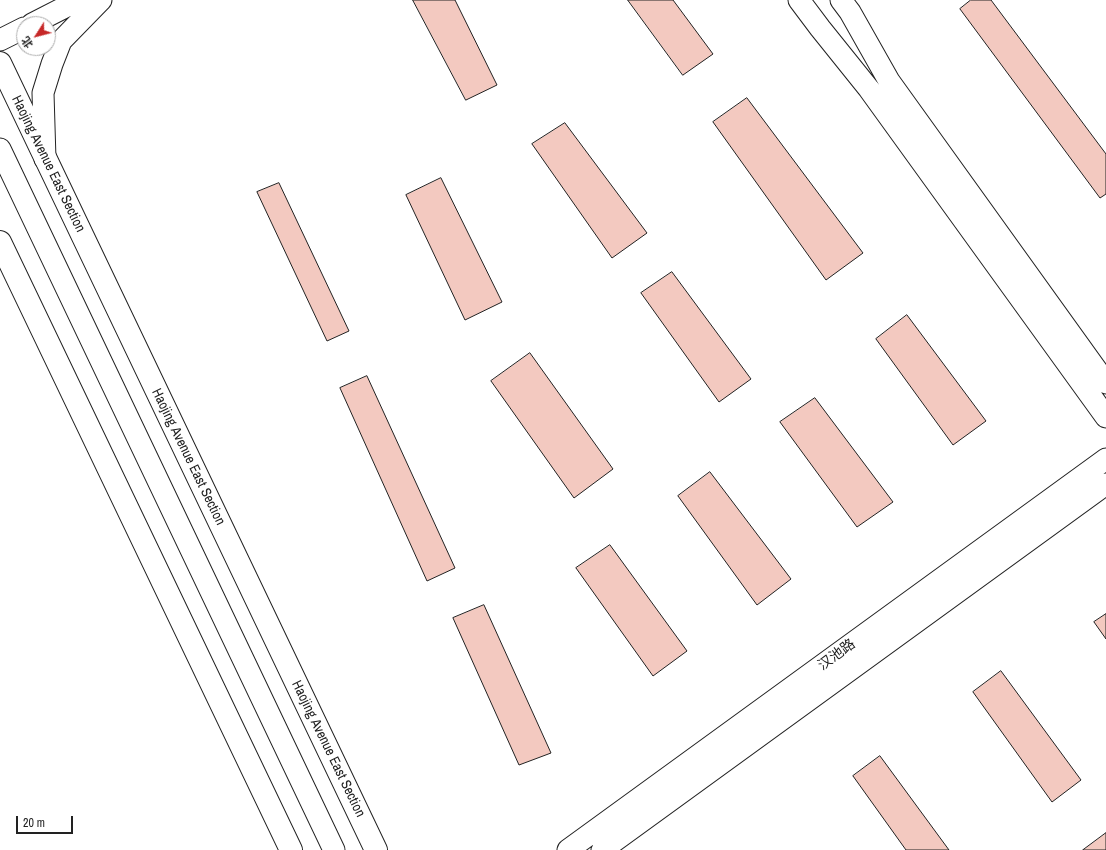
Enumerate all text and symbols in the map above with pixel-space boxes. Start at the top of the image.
north arrow [16,16,56,56]
text: 北 [18,34,36,51]
street label: Haojing Avenue East Section [8,93,88,235]
street label: Haojing Avenue East Section [148,386,228,528]
street label: 汉池路 [815,636,859,674]
street label: Haojing Avenue East Section [288,678,368,820]
scale bar [18,808,75,834]
text: 20 m [23,815,45,831]

